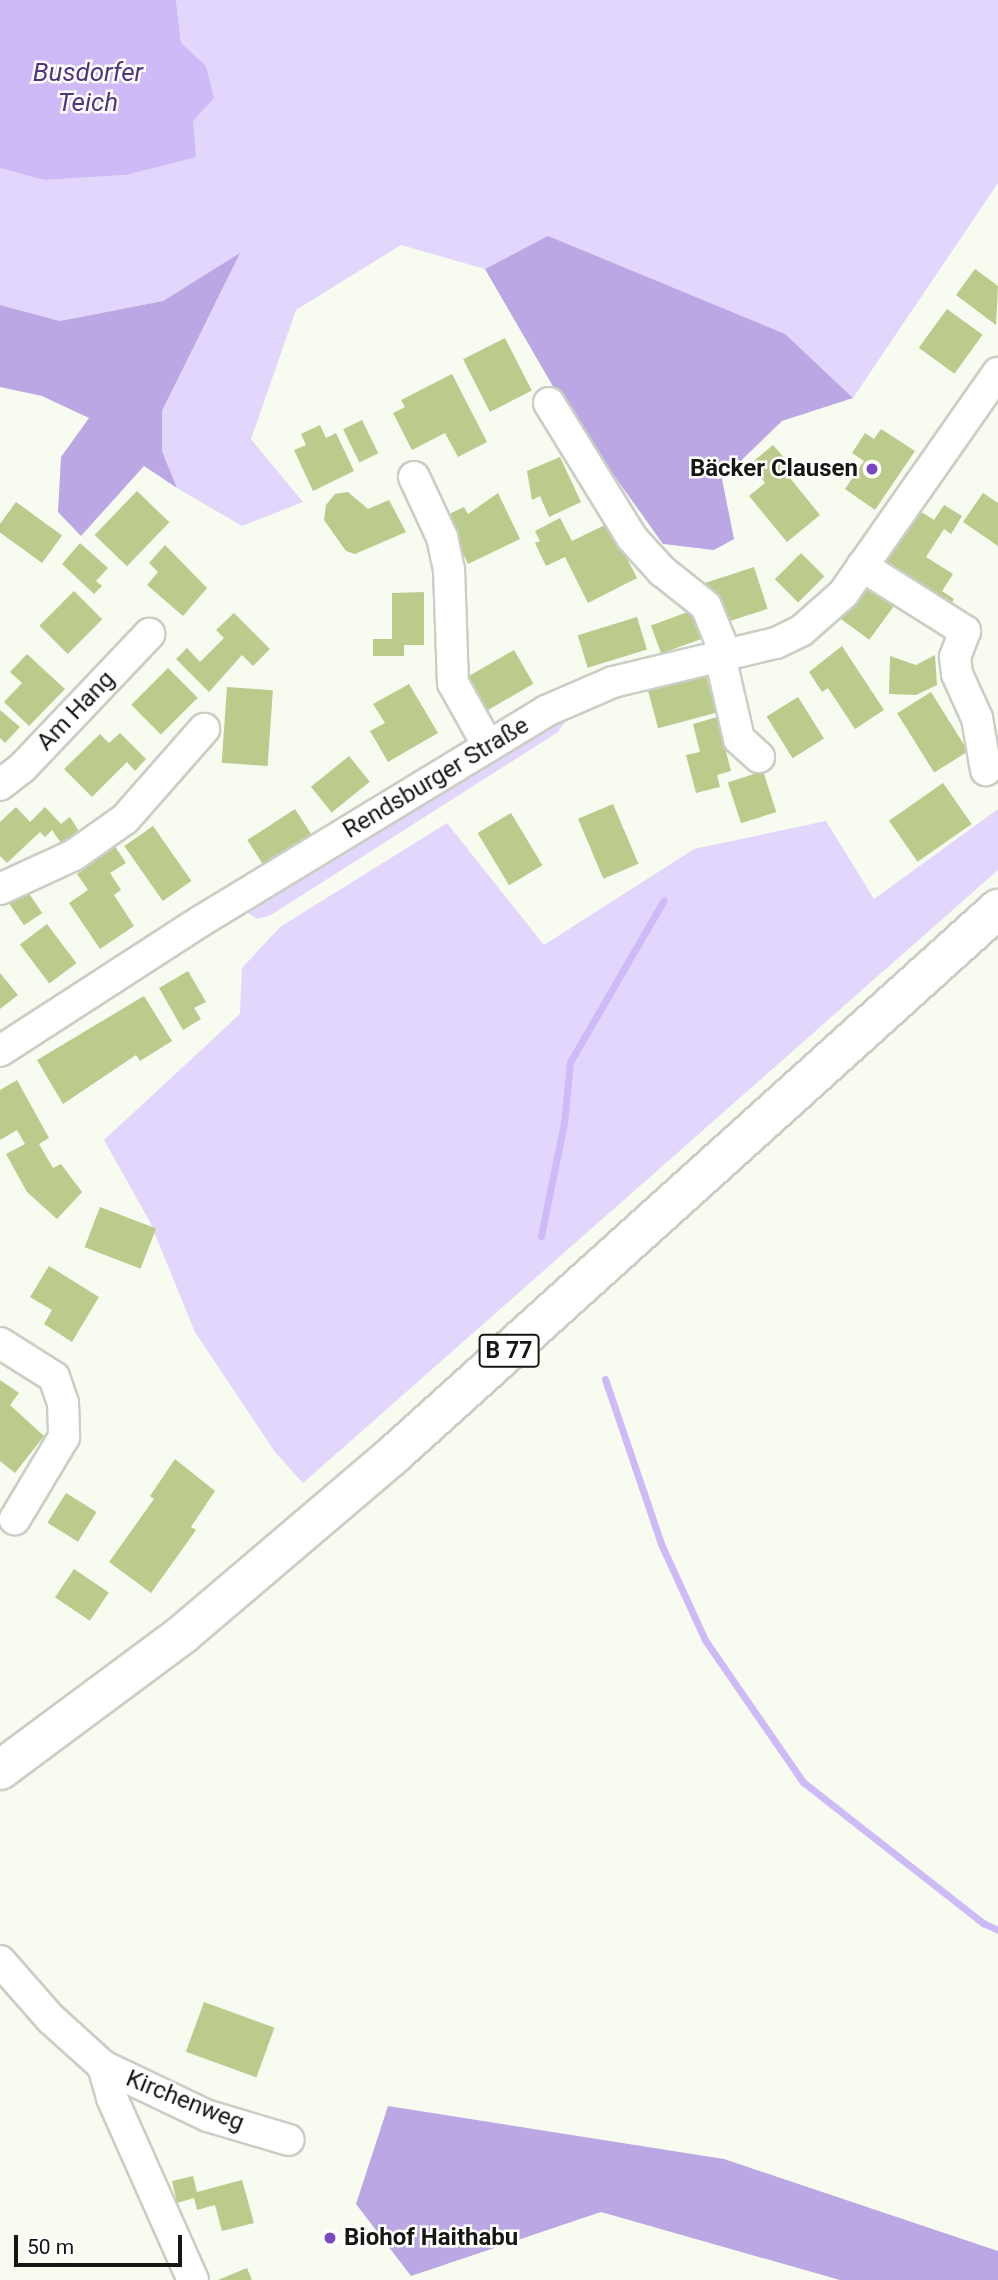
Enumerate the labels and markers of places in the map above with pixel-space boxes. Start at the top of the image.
place label: Bäcker Clausen [690,455,858,483]
marker: Bäcker Clausen [864,461,880,477]
place label: Biohof Haithabu [344,2224,518,2252]
marker: Biohof Haithabu [322,2230,338,2246]

